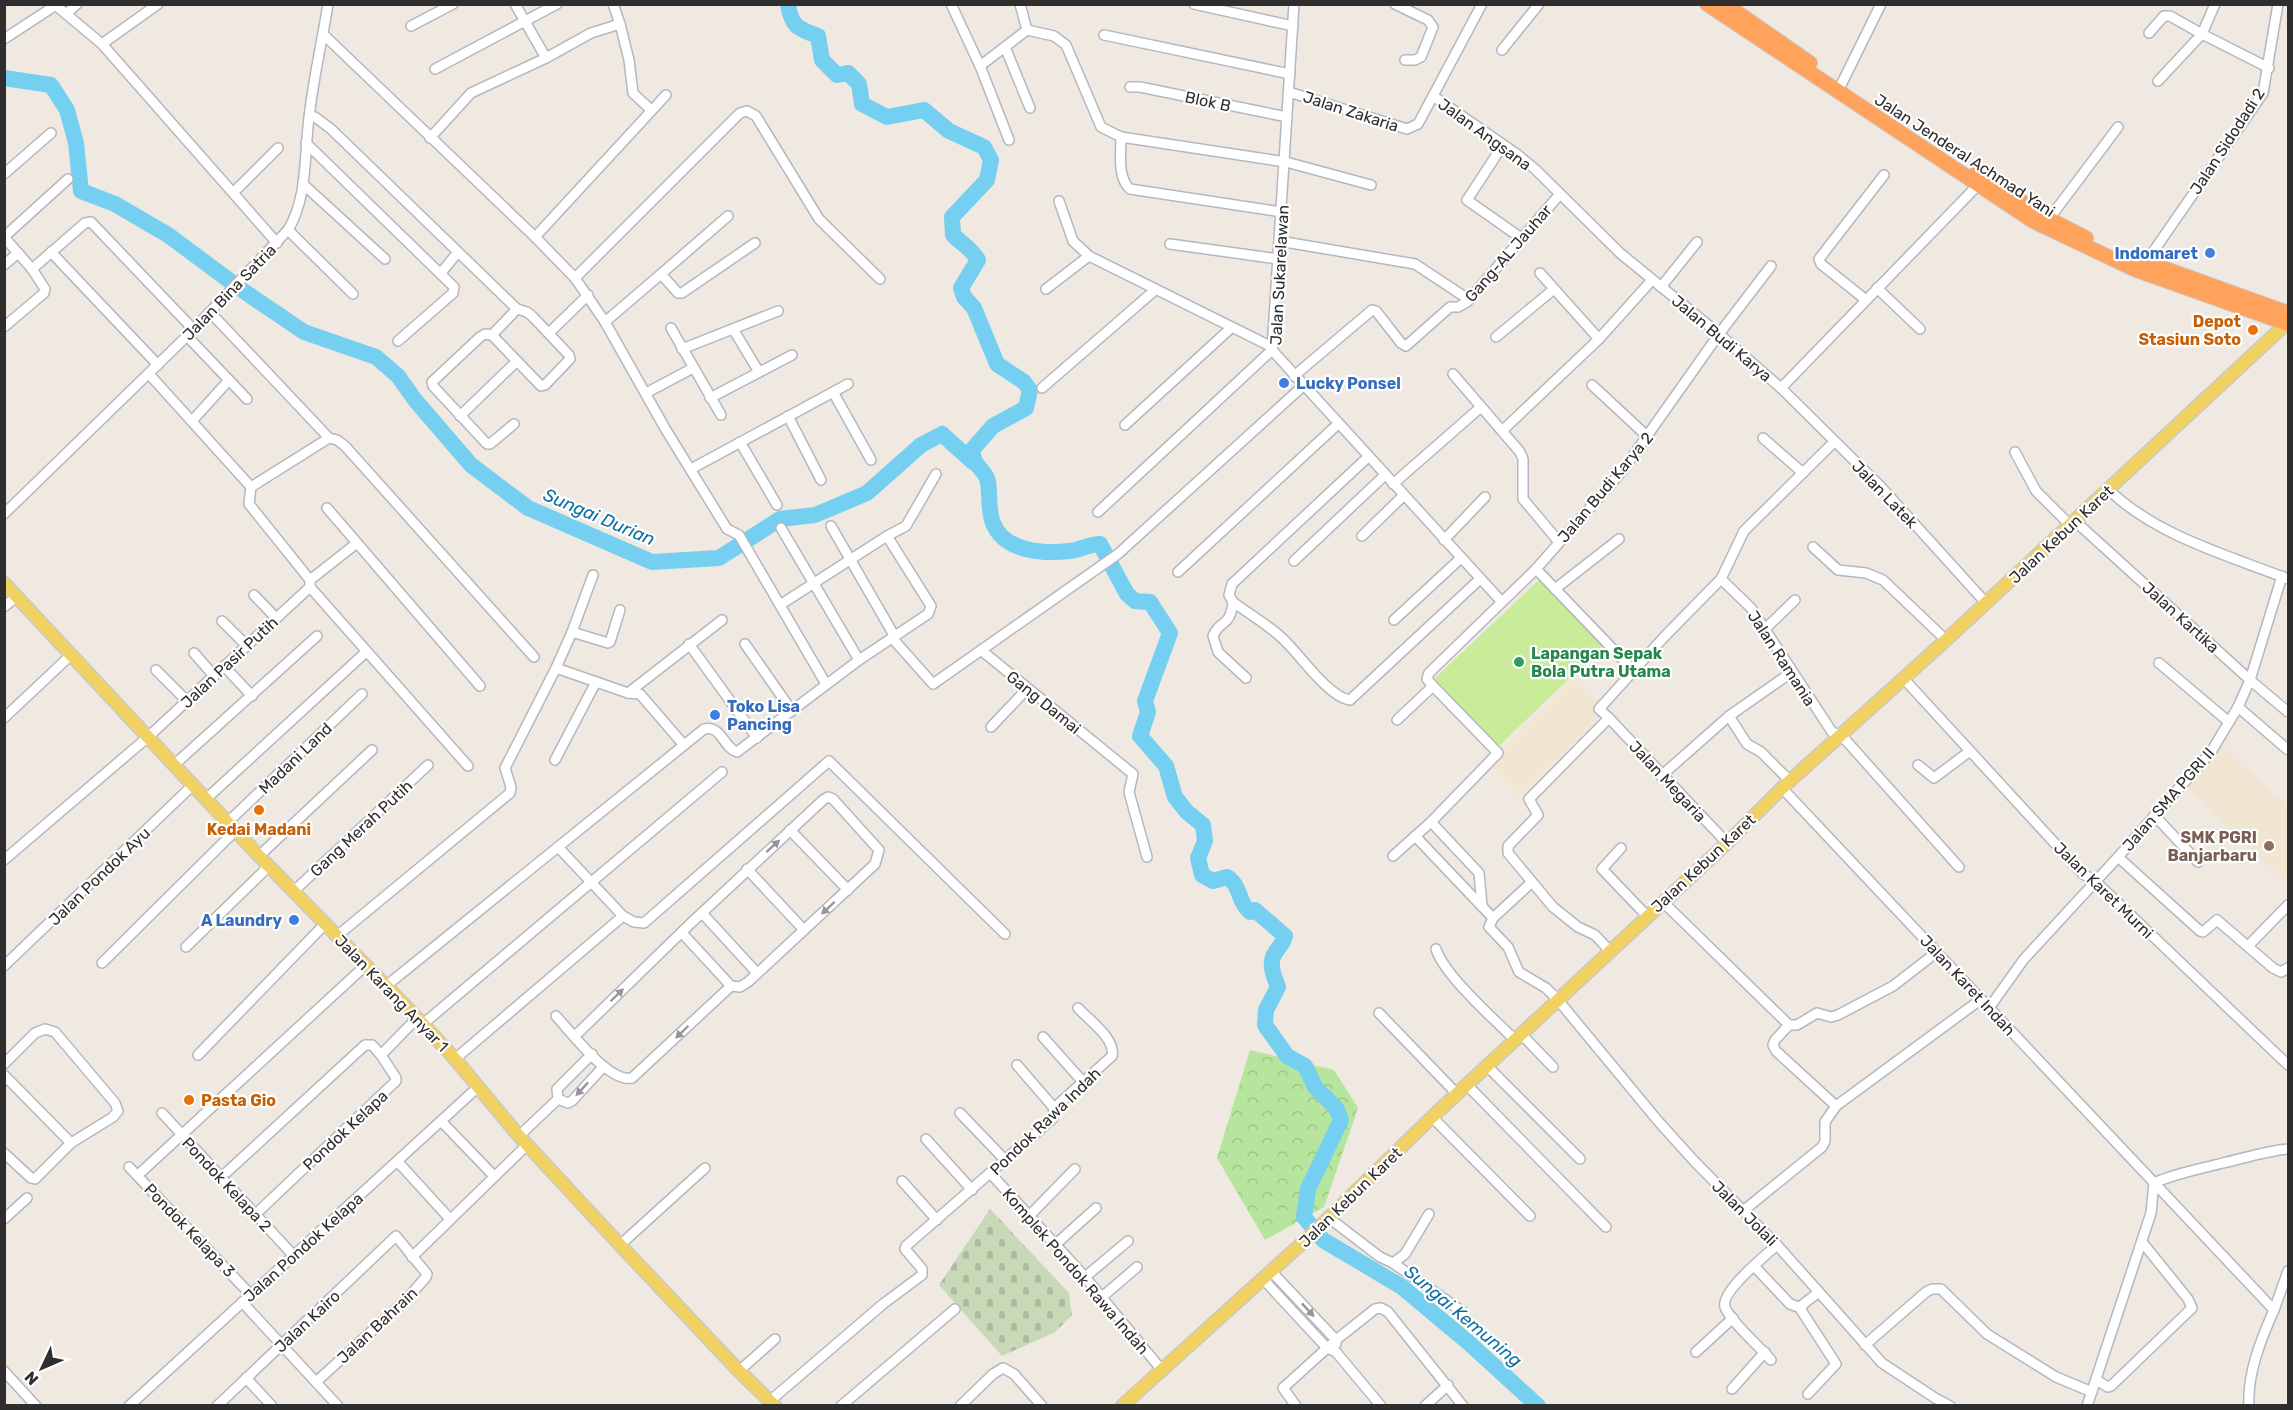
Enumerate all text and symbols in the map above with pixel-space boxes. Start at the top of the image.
street label: Jalan Sidodadi 2 [2186,85,2269,198]
street label: Blok B [1183,87,1233,116]
street label: Jalan Zakaria [1301,87,1401,136]
street label: Jalan Jenderal Achmad Yani [1871,90,2058,221]
street label: Jalan Angsana [1434,94,1535,175]
street label: Gang-AL Jauhar [1461,201,1556,306]
street label: Jalan Sukarelawan [1266,204,1293,346]
street label: Jalan Bina Satria [179,240,280,344]
place label: Indomaret [2114,244,2199,263]
marker: Indomaret [2203,246,2217,260]
street label: Jalan Budi Karya [1668,291,1776,386]
place label: Depot Stasiun Soto [2139,312,2242,349]
marker: Depot Stasiun Soto [2246,323,2260,337]
place label: Lucky Ponsel [1296,374,1401,393]
marker: Lucky Ponsel [1277,376,1291,390]
street label: Jalan Budi Karya 2 [1554,428,1657,546]
street label: Jalan Latek [1848,457,1922,533]
street label: Jalan Kebun Karet [2005,481,2117,588]
water label: Sungai Durian [540,484,658,550]
street label: Jalan Kartika [2138,578,2223,657]
street label: Jalan Ramania [1744,607,1820,710]
street label: Jalan Pasir Putih [177,613,282,712]
place label: Lapangan Sepak Bola Putra Utama [1531,644,1671,681]
marker: Lapangan Sepak Bola Putra Utama [1512,655,1526,669]
street label: Gang Damai [1003,667,1085,738]
place label: Toko Lisa Pancing [727,697,800,734]
marker: Toko Lisa Pancing [708,708,722,722]
street label: Madani Land [255,719,336,798]
street label: Jalan Megaria [1625,737,1710,826]
street label: Jalan SMA PGRI II [2118,744,2218,855]
street label: Gang Merah Putih [306,776,416,881]
marker: Kedai Madani [252,803,266,817]
street label: Jalan Kebun Karet [1647,810,1759,917]
place label: Kedai Madani [207,820,311,839]
street label: Jalan Pondok Ayu [45,823,154,929]
place label: SMK PGRI Banjarbaru [2167,828,2257,865]
street label: Jalan Karet Murni [2050,838,2157,943]
one-way arrow [765,839,780,853]
marker: SMK PGRI Banjarbaru [2262,839,2276,853]
one-way arrow [821,901,836,915]
place label: A Laundry [201,911,282,930]
marker: A Laundry [287,913,301,927]
street label: Jalan Karang Anyar 1 [331,931,452,1056]
street label: Jalan Karet Indah [1916,931,2019,1040]
one-way arrow [609,989,623,1003]
one-way arrow [675,1025,690,1039]
street label: Pondok Rawa Indah [986,1064,1105,1179]
one-way arrow [576,1082,590,1096]
street label: Pondok Kelapa [299,1086,392,1174]
place label: Pasta Gio [201,1091,276,1110]
marker: Pasta Gio [182,1093,196,1107]
street label: Pondok Kelapa 2 [178,1133,275,1236]
street label: Jalan Kebun Karet [1295,1143,1406,1251]
street label: Jalan Jolali [1708,1177,1781,1250]
street label: Pondok Kelapa 3 [140,1180,239,1281]
street label: Komplek Pondok Rawa Indah [998,1185,1153,1358]
street label: Jalan Pondok Kelapa [240,1189,367,1306]
water label: Sungai Kemuning [1400,1260,1527,1372]
street label: Jalan Bahrain [333,1283,421,1367]
street label: Jalan Kairo [271,1286,344,1356]
one-way arrow [1301,1302,1315,1317]
north arrow [12,1338,72,1398]
text: N [21,1367,42,1389]

